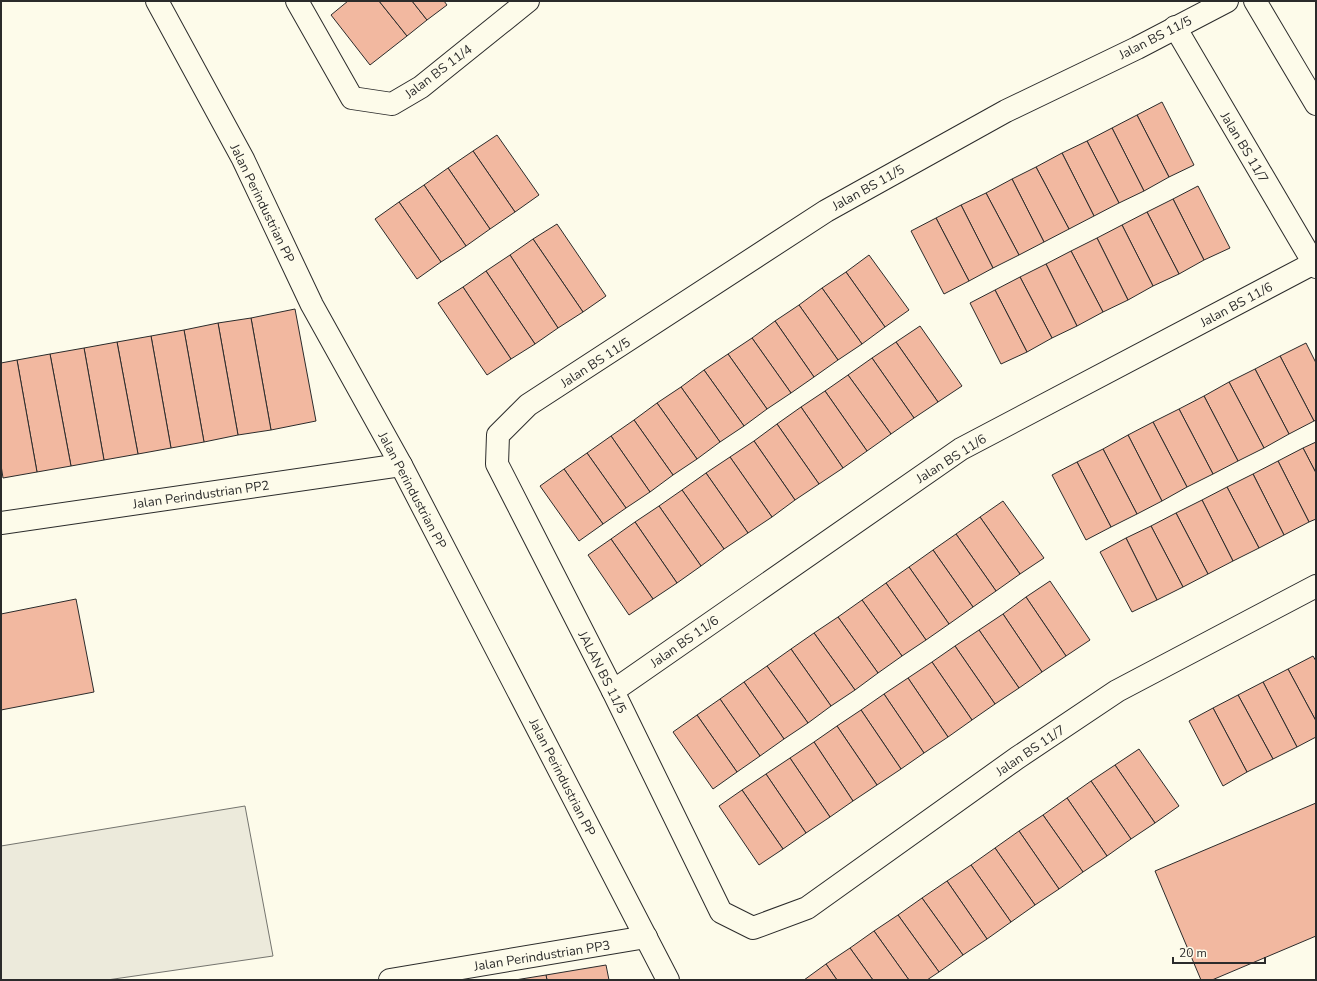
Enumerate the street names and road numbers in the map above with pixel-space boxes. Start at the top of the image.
street label: Jalan BS 11/5 [1115,12,1195,64]
street label: Jalan BS 11/4 [401,40,476,104]
street label: Jalan BS 11/7 [1215,108,1272,186]
street label: Jalan Perindustrian PP [225,140,299,266]
street label: Jalan BS 11/5 [828,161,908,216]
street label: Jalan BS 11/6 [1196,278,1276,332]
street label: Jalan BS 11/5 [556,333,634,393]
street label: Jalan Perindustrian PP [373,428,451,552]
street label: Jalan BS 11/6 [912,430,990,488]
street label: Jalan Perindustrian PP2 [131,476,271,514]
street label: Jalan BS 11/6 [646,611,723,673]
street label: JALAN BS 11/5 [573,627,631,717]
street label: Jalan Perindustrian PP [524,715,600,839]
street label: Jalan BS 11/7 [992,721,1069,781]
street label: Jalan Perindustrian PP3 [472,936,612,976]

